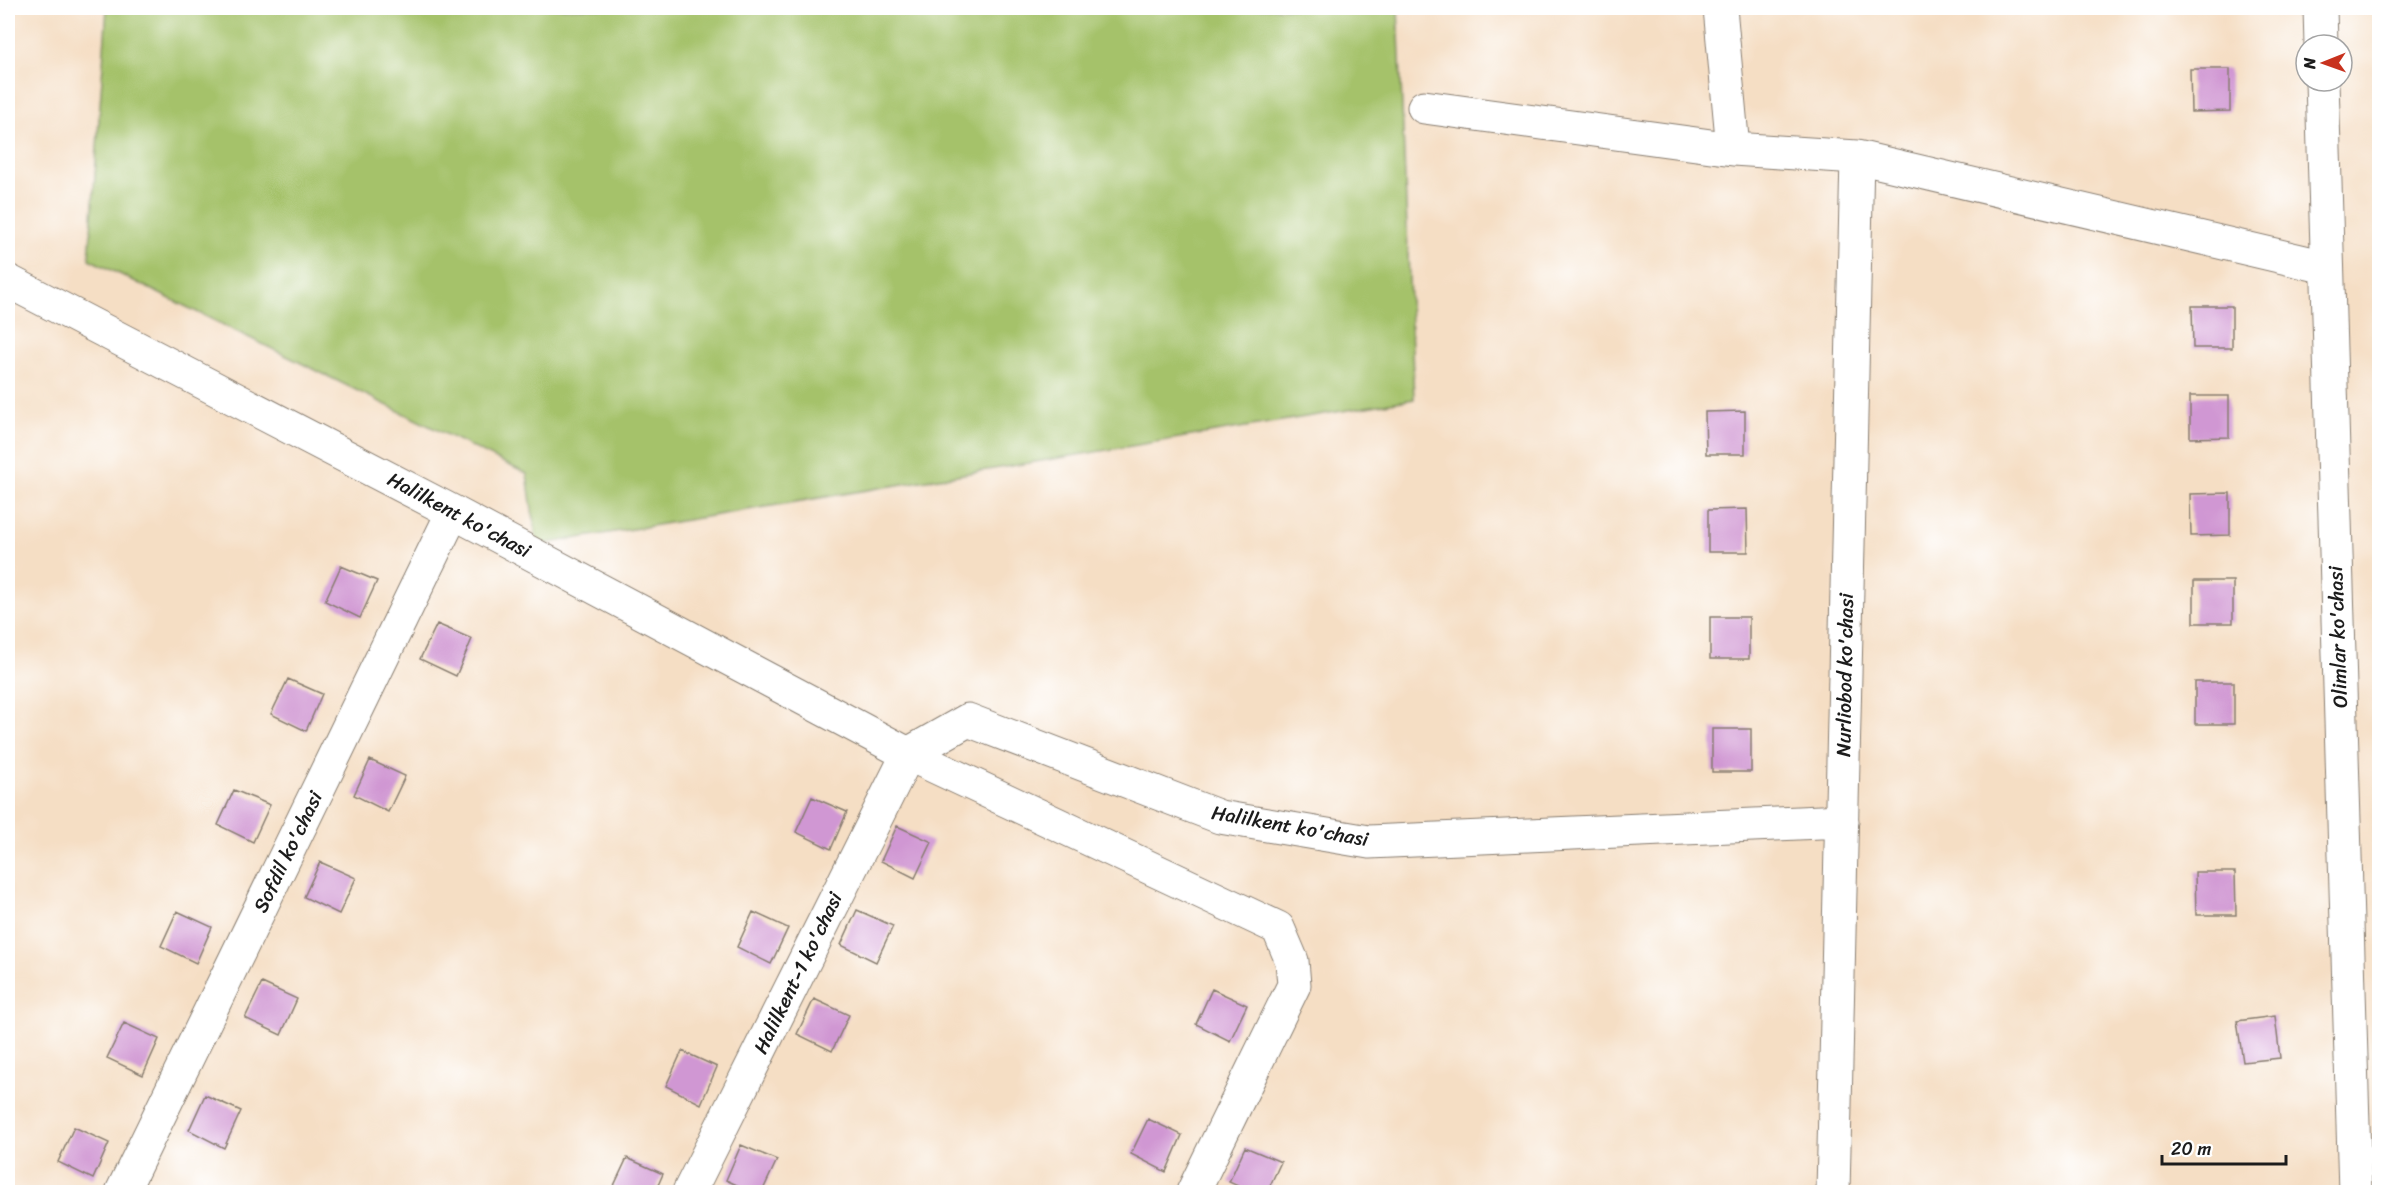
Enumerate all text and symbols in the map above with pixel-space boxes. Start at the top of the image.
north arrow [2294,33,2354,93]
text: N [2295,57,2324,70]
street label: Halilkent ko'chasi [381,462,538,568]
street label: Olimlar ko'chasi [2318,564,2358,709]
street label: Nurliobod ko'chasi [1826,591,1864,757]
street label: Sofdil ko'chasi [243,784,333,919]
street label: Halilkent ko'chasi [1209,795,1372,857]
street label: Halilkent-1 ko'chasi [744,886,853,1060]
scale bar [2162,1128,2286,1166]
text: 20 m [2171,1133,2211,1165]

